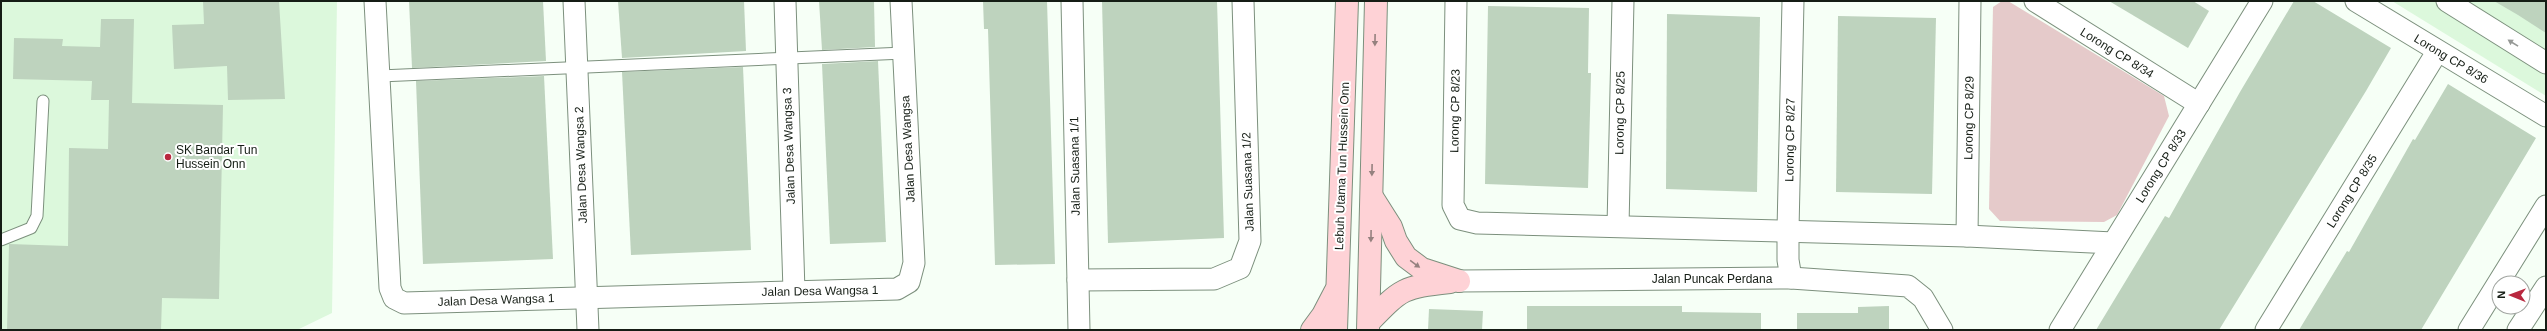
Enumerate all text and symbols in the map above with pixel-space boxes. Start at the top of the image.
street label: Lorong CP 8/34 [2078,25,2157,81]
street label: Lorong CP 8/36 [2411,31,2491,87]
one-way arrow [1372,34,1378,47]
one-way arrow [2507,39,2519,46]
street label: Lorong CP 8/23 [1447,69,1463,153]
street label: Lorong CP 8/25 [1612,71,1628,155]
street label: Lorong CP 8/29 [1961,76,1977,160]
street label: Lebuh Utama Tun Hussein Onn [1332,82,1352,250]
street label: Jalan Desa Wangsa 3 [780,87,798,205]
street label: Jalan Desa Wangsa [898,95,918,203]
street label: Lorong CP 8/27 [1782,98,1798,182]
street label: Jalan Desa Wangsa 2 [572,106,590,224]
street label: Jalan Suasana 1/1 [1067,116,1083,216]
street label: Lorong CP 8/33 [2133,126,2189,205]
street label: Jalan Suasana 1/2 [1239,132,1257,232]
place label: SK Bandar Tun Hussein Onn [176,143,257,171]
street label: Lorong CP 8/35 [2324,151,2380,230]
marker: SK Bandar Tun Hussein Onn [163,152,173,162]
one-way arrow [1369,164,1375,177]
one-way arrow [1368,230,1374,243]
one-way arrow [1410,260,1421,268]
street label: Jalan Puncak Perdana [1652,272,1773,286]
north arrow [2491,275,2531,315]
street label: Jalan Desa Wangsa 1 [761,283,879,299]
street label: Jalan Desa Wangsa 1 [437,291,555,309]
text: N [2495,291,2507,299]

